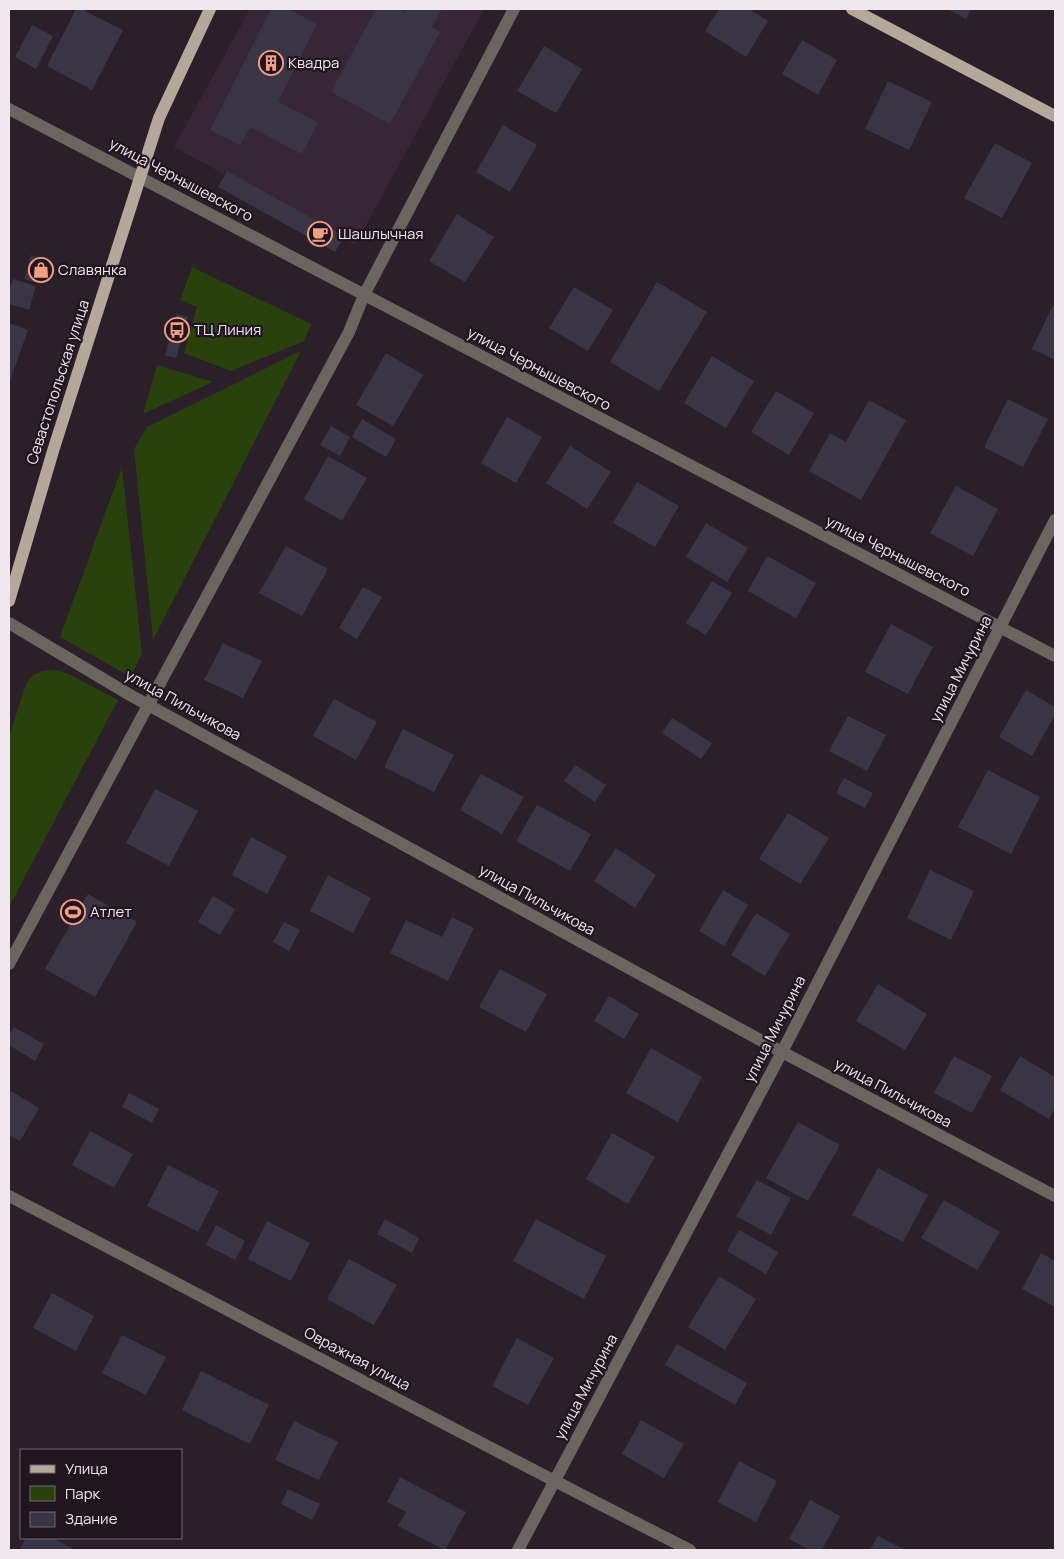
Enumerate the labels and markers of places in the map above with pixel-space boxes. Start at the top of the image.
building icon: Квадра [258,50,284,76]
place label: Квадра [288,52,339,73]
cafe icon: Шашлычная [307,221,333,247]
place label: Шашлычная [338,223,424,244]
shop icon: Славянка [28,257,54,283]
place label: Славянка [58,259,127,280]
bus stop icon: ТЦ Линия [164,317,190,343]
place label: ТЦ Линия [194,319,261,340]
sports icon: Атлет [60,899,86,925]
place label: Атлет [90,901,132,922]

